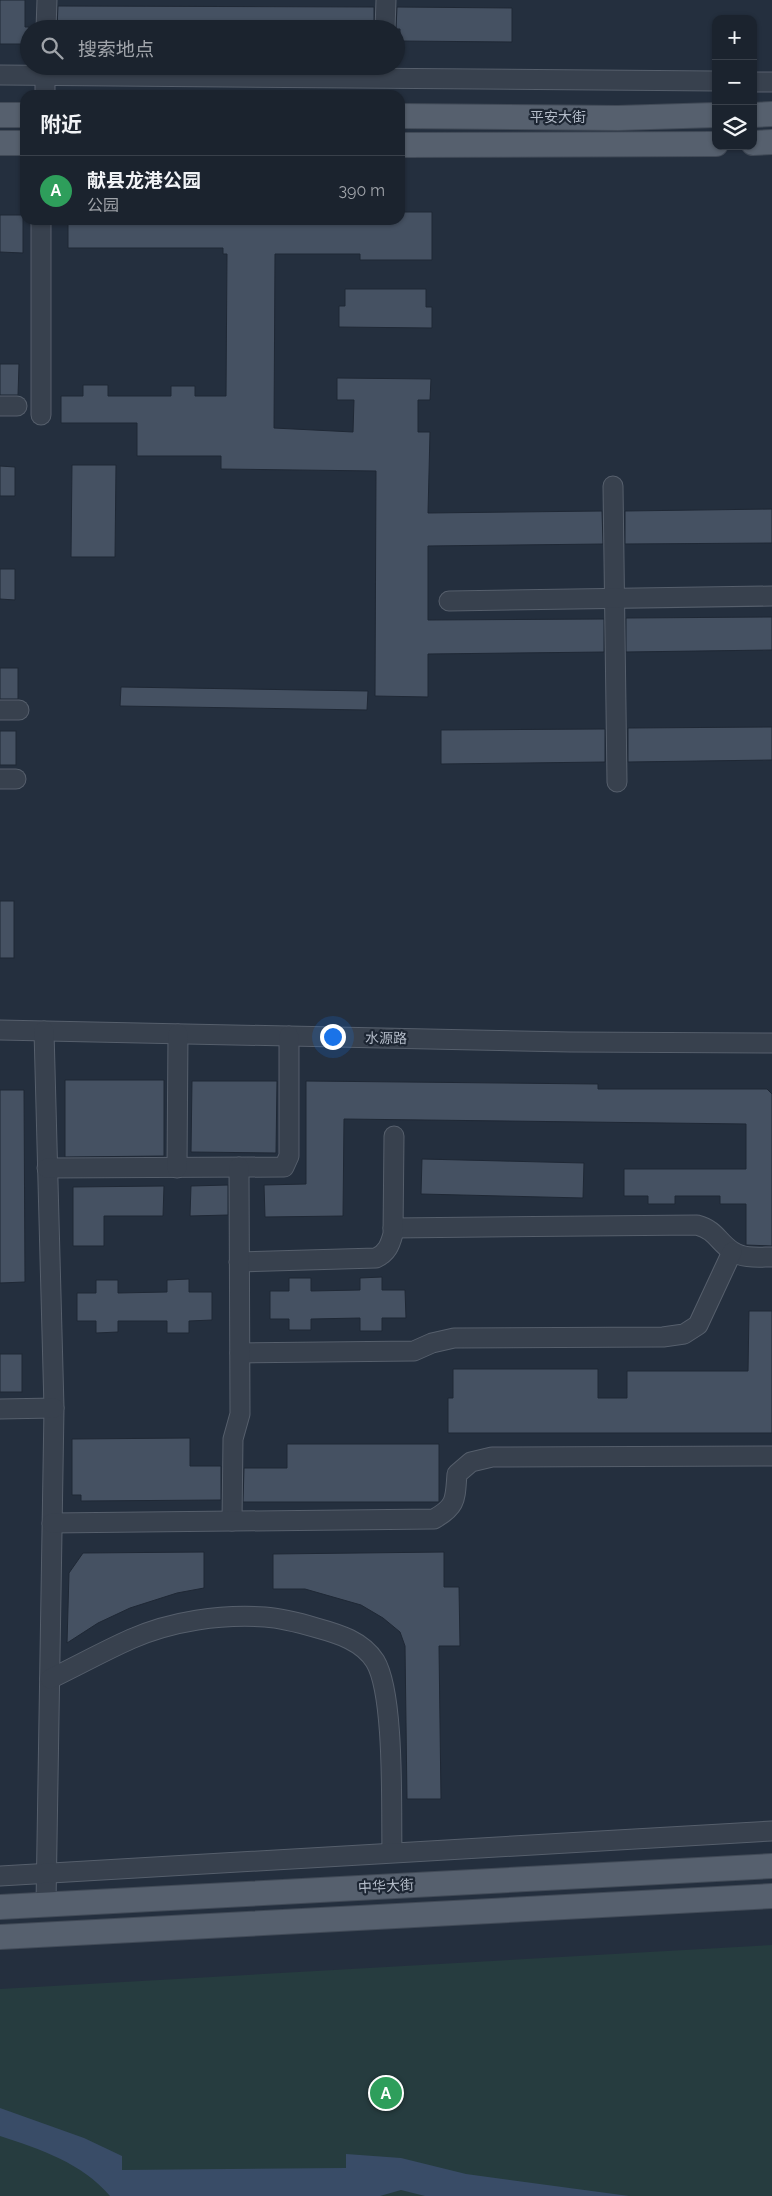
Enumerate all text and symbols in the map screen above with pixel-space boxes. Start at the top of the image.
map controls [712,15,757,150]
button: + [712,15,757,60]
search box [20,20,405,75]
icon: search [38,34,66,62]
text: 搜索地点 [78,38,154,60]
button: − [712,60,757,105]
button: layers [712,105,757,150]
street label: 平安大街 [530,109,586,125]
text: 附近 [40,112,82,137]
text: 献县龙港公园 [87,169,201,191]
text: A [51,181,61,200]
text: 390 m [339,181,385,200]
text: 公园 [87,196,119,215]
your location [320,1024,346,1050]
street label: 水源路 [365,1030,407,1046]
street label: 中华大街 [358,1877,414,1895]
pin: A [370,2074,402,2112]

